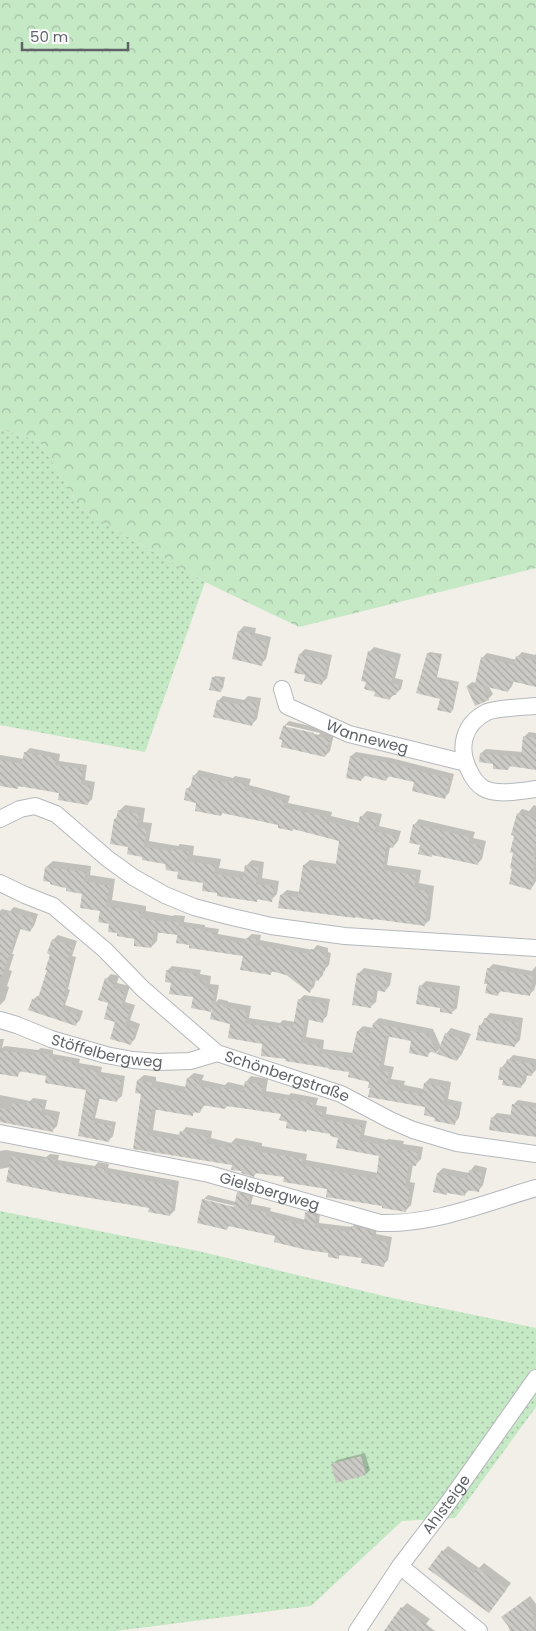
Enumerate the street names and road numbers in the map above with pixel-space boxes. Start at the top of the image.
street label: Wanneweg [323,714,411,758]
street label: Stöffelbergweg [49,1029,163,1072]
street label: Schönbergstraße [222,1045,354,1107]
street label: Gielsbergweg [217,1167,322,1215]
street label: Ahlsteige [417,1470,475,1538]

